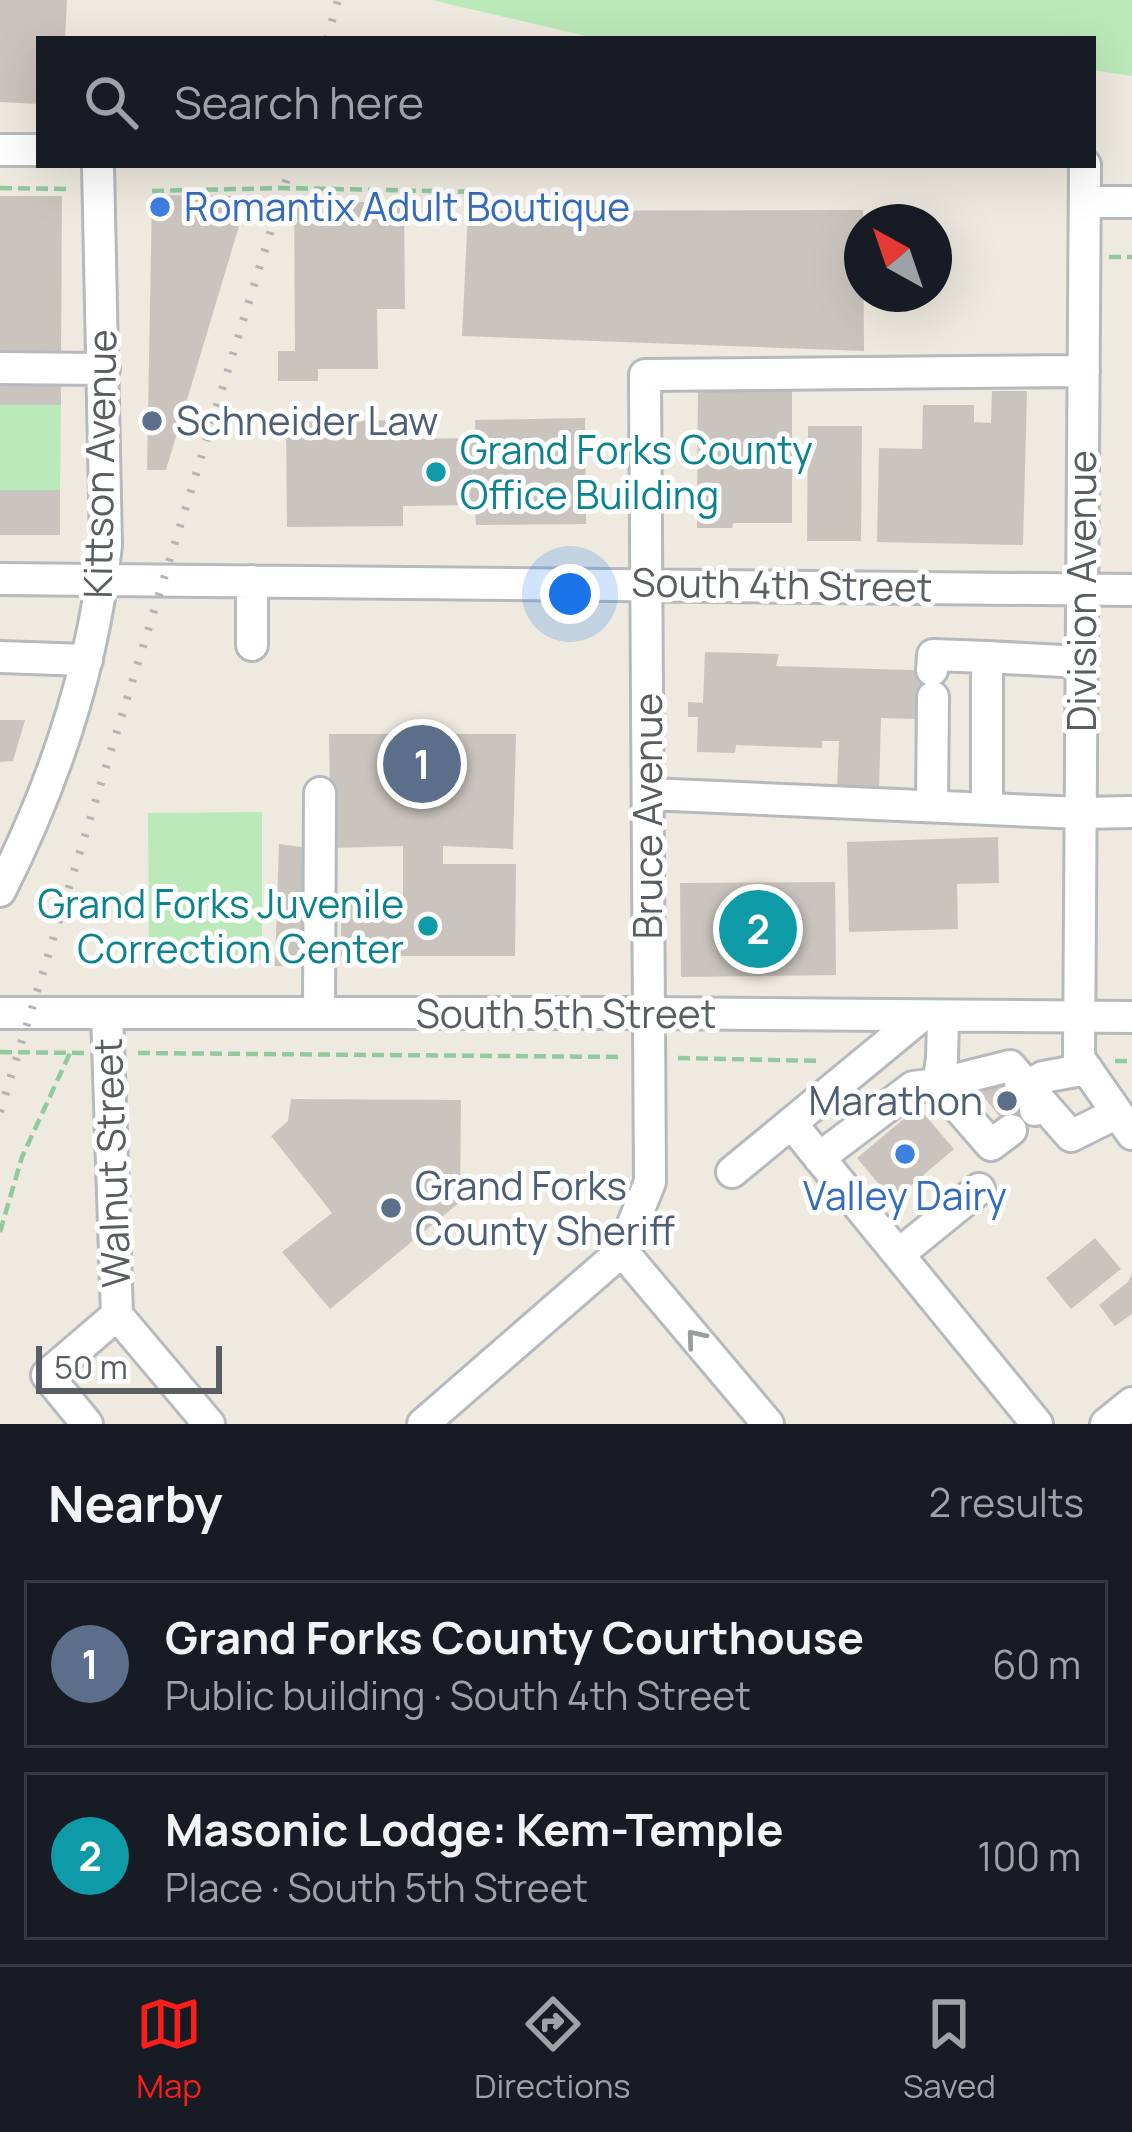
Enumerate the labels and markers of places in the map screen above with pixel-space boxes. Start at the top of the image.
place label: Romantix Adult Boutique [184,179,630,233]
marker: Romantix Adult Boutique [147,194,173,220]
place label: Schneider Law [176,393,438,447]
marker: Schneider Law [139,408,165,434]
place label: Grand Forks County Office Building [460,422,813,521]
marker: Grand Forks County Office Building [423,459,449,485]
pin: 1 [383,719,461,809]
place label: Grand Forks Juvenile Correction Center [38,876,404,975]
pin: 2 [719,884,797,974]
marker: Grand Forks Juvenile Correction Center [415,913,441,939]
place label: Marathon [809,1073,983,1127]
marker: Marathon [994,1088,1020,1114]
marker: Valley Dairy [892,1141,918,1167]
place label: Grand Forks County Sheriff [415,1158,675,1257]
place label: Valley Dairy [803,1168,1007,1222]
marker: Grand Forks County Sheriff [378,1195,404,1221]

